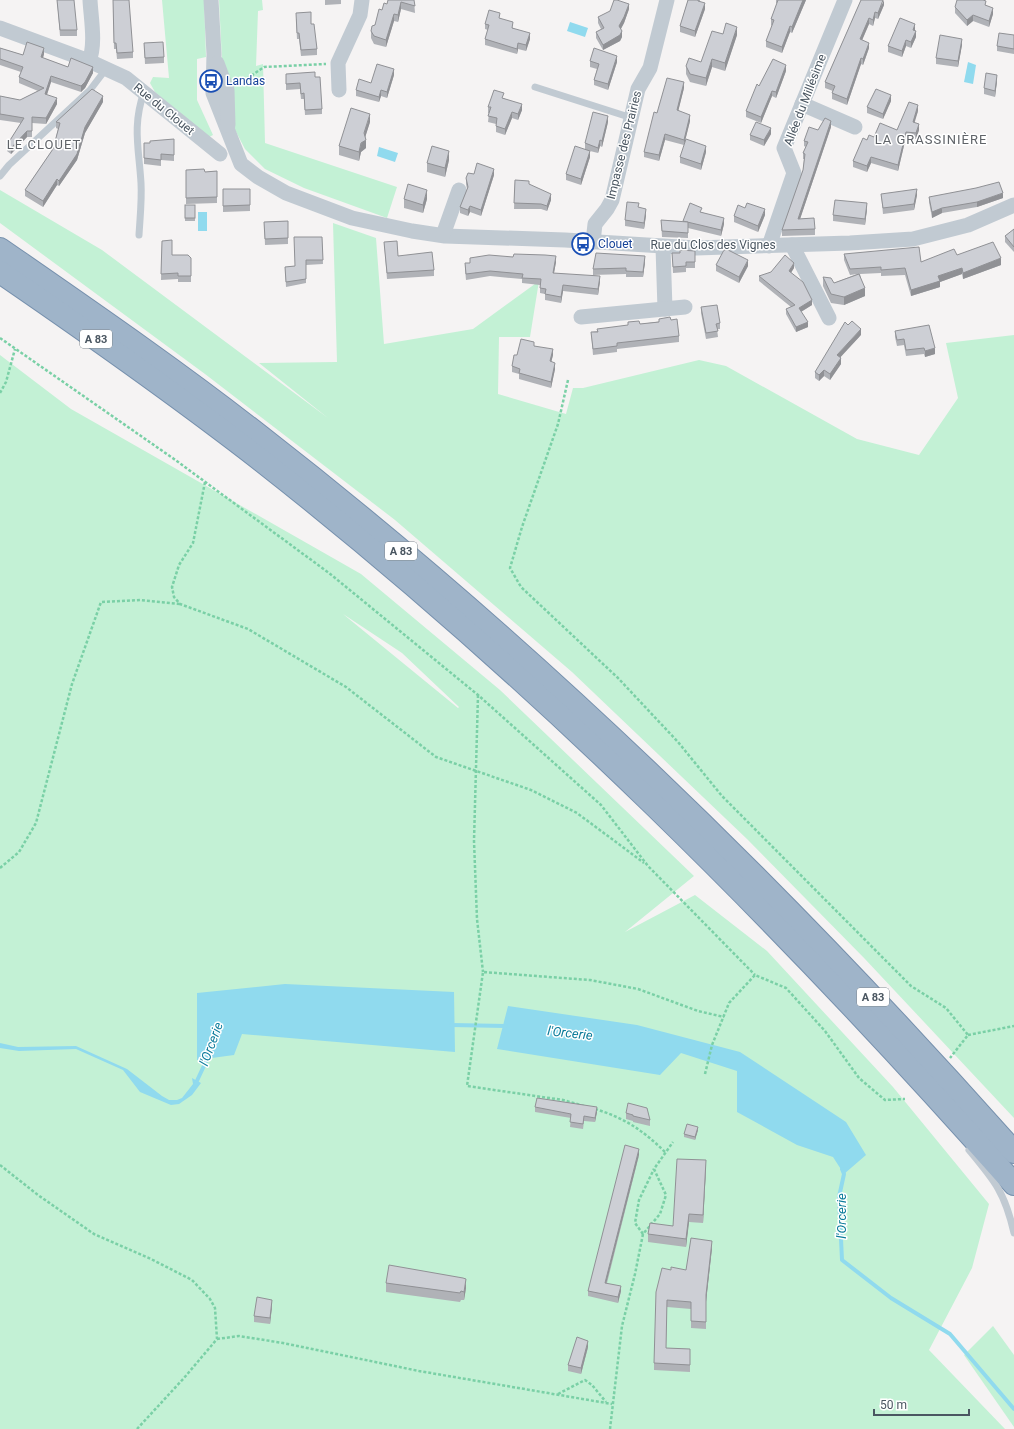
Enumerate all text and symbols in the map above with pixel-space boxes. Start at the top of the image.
street label: Allée du Millésime [781,52,829,148]
bus stop icon: Landas [198,68,224,94]
place label: Landas [226,74,265,88]
street label: Rue du Clouet [131,80,197,138]
street label: Impasse des Prairies [604,89,644,201]
district label: LA GRASSINIÈRE [875,132,987,147]
district label: LE CLOUET [7,137,81,152]
bus stop icon: Clouet [570,231,596,257]
place label: Clouet [598,237,633,251]
street label: Rue du Clos des Vignes [650,238,776,252]
road number: A 83 [80,330,112,348]
road number: A 83 [385,542,417,560]
road number: A 83 [857,988,889,1006]
water label: l'Orcerie [196,1020,226,1068]
water label: l'Orcerie [547,1023,594,1043]
water label: l'Orcerie [834,1193,849,1239]
scale bar [874,1391,969,1417]
text: 50 m [880,1398,907,1412]

